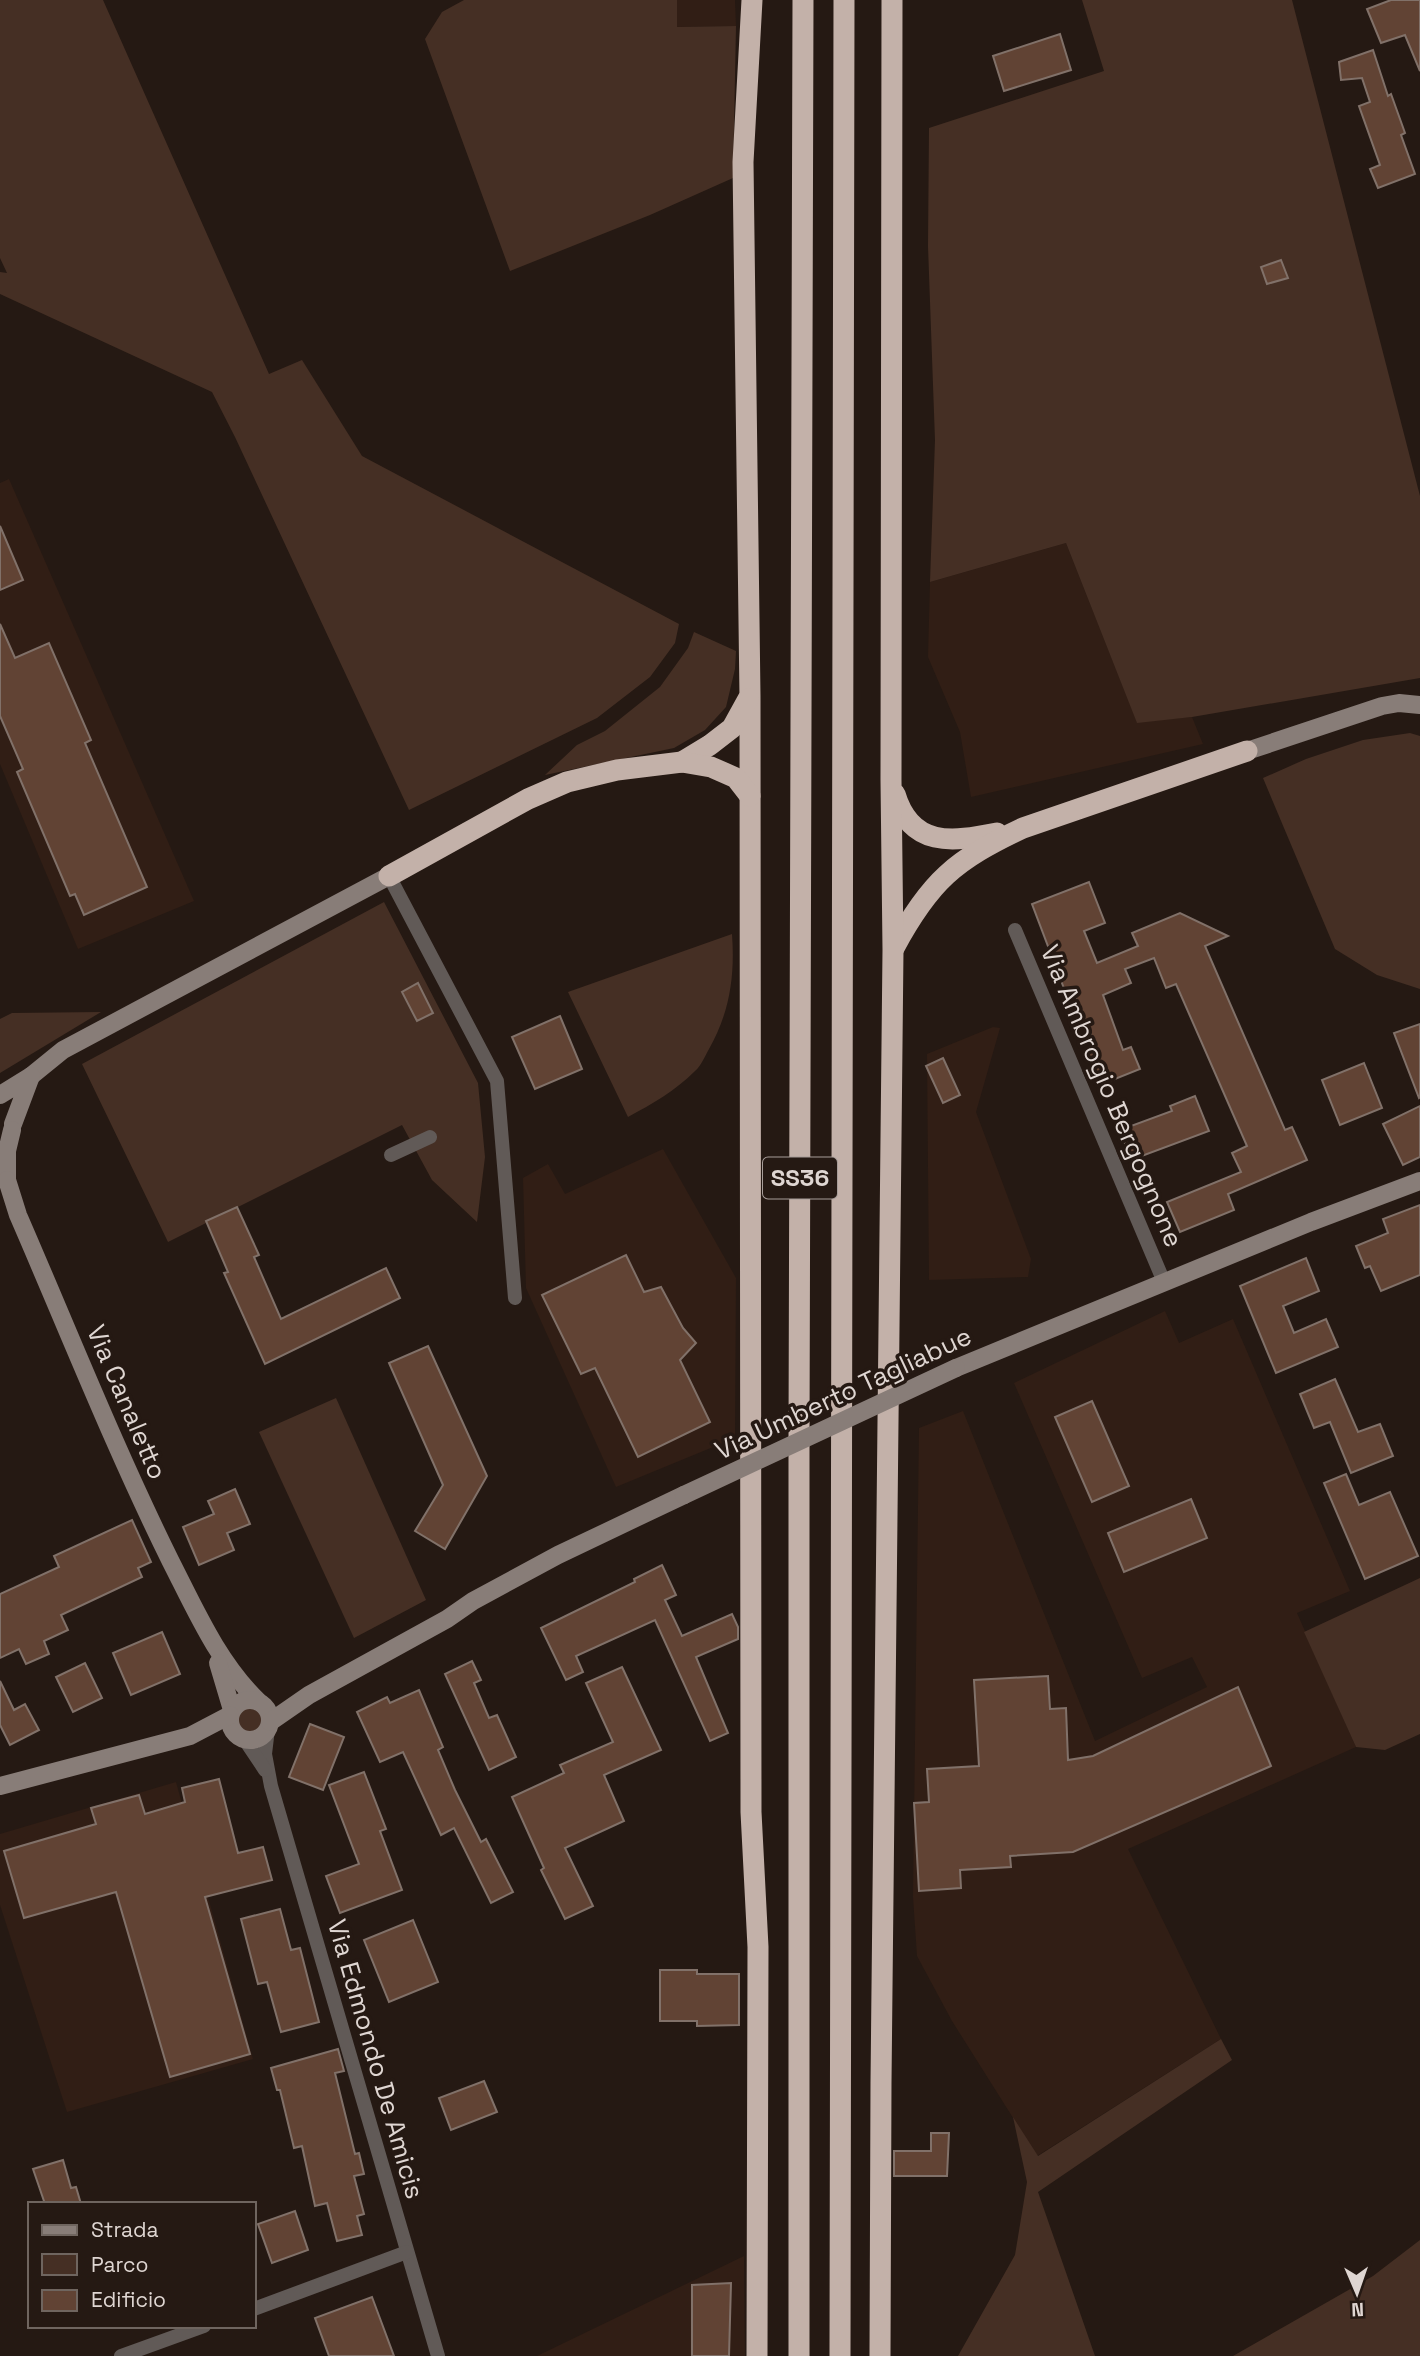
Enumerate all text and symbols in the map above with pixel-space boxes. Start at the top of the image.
street label: Via Ambrogio Bergognone [1033,940,1191,1252]
road number: SS36 [763,1158,837,1198]
street label: Via Umberto Tagliabue [709,1319,977,1467]
street label: Via Canaletto [79,1320,175,1484]
street label: Via Edmondo De Amicis [320,1915,432,2203]
legend [28,2202,256,2328]
text: Strada [91,2216,158,2243]
text: Parco [91,2251,149,2278]
north arrow [1322,2258,1392,2328]
text: Edificio [91,2286,166,2313]
text: N [1351,2297,1364,2322]

